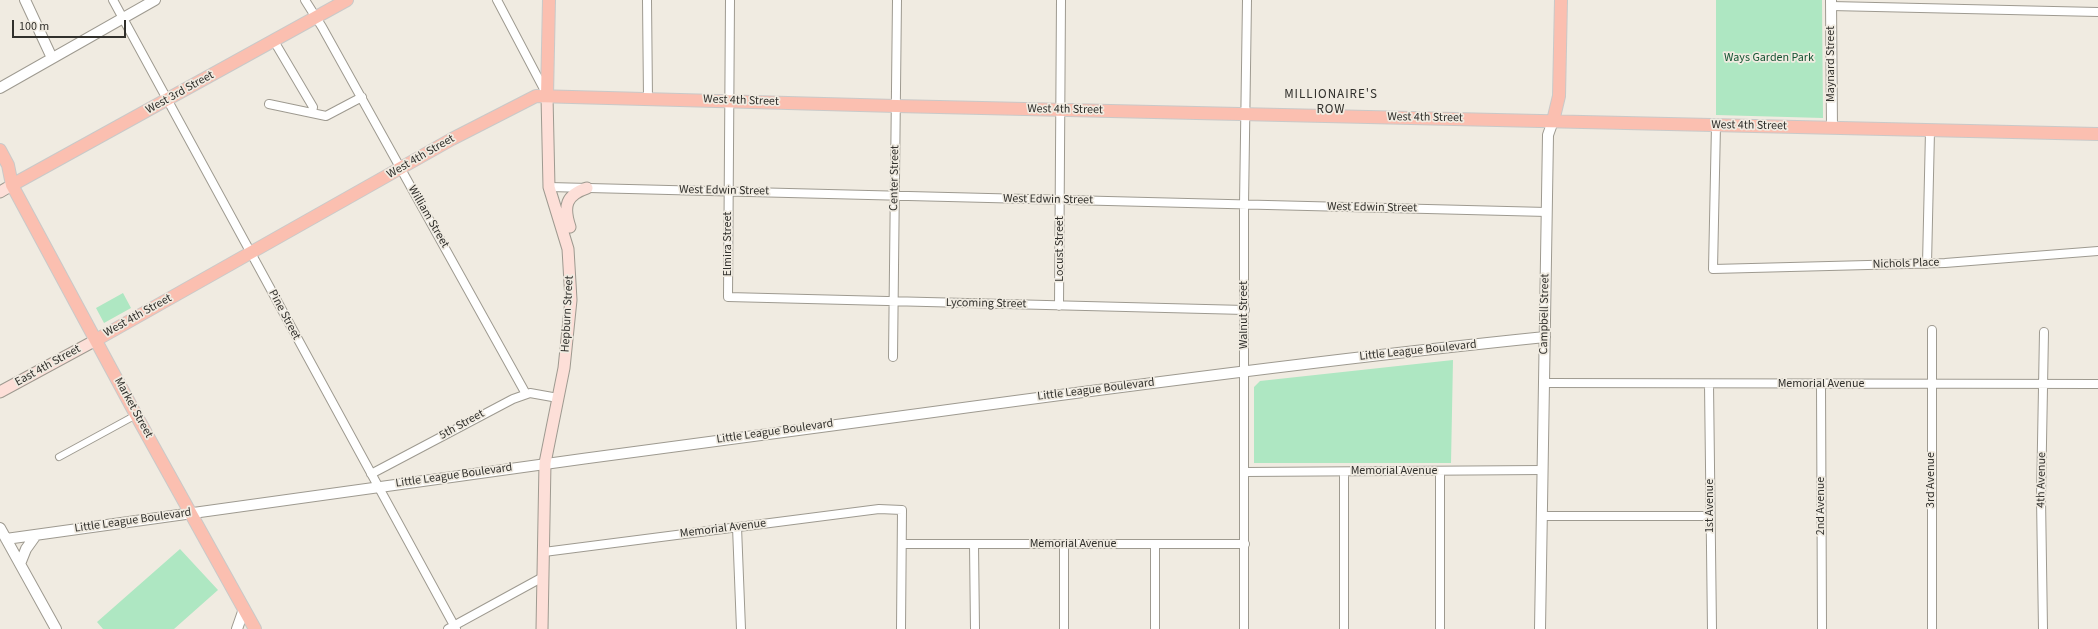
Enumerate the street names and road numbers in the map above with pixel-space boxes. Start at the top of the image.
street label: Maynard Street [1824,26,1838,102]
street label: West 3rd Street [143,68,217,118]
street label: West 4th Street [703,92,779,110]
street label: West 4th Street [1027,102,1103,118]
street label: West 4th Street [1387,110,1463,126]
street label: West 4th Street [1711,118,1787,134]
street label: West 4th Street [385,132,457,182]
street label: Center Street [887,145,903,211]
street label: William Street [404,183,452,251]
street label: West Edwin Street [679,183,769,199]
street label: West Edwin Street [1003,192,1093,208]
street label: West Edwin Street [1327,200,1417,216]
street label: Elmira Street [721,212,735,276]
street label: Locust Street [1053,216,1067,282]
street label: Nichols Place [1872,256,1940,272]
street label: Campbell Street [1537,274,1553,354]
street label: Hepburn Street [559,275,577,353]
street label: Walnut Street [1237,281,1251,349]
street label: Pine Street [265,287,303,343]
street label: West 4th Street [101,291,175,341]
street label: Lycoming Street [946,296,1026,312]
street label: Little League Boulevard [1359,338,1477,364]
street label: East 4th Street [13,342,83,390]
street label: Market Street [110,375,156,441]
street label: Little League Boulevard [1037,376,1155,404]
street label: Memorial Avenue [1778,377,1864,391]
street label: 5th Street [437,407,487,443]
street label: Little League Boulevard [716,417,834,447]
street label: 3rd Avenue [1924,452,1938,508]
street label: 4th Avenue [2034,452,2050,508]
street label: Little League Boulevard [395,461,513,491]
street label: Memorial Avenue [1351,464,1437,478]
street label: 2nd Avenue [1814,477,1828,535]
street label: 1st Avenue [1703,479,1717,533]
street label: Little League Boulevard [74,506,192,536]
street label: Memorial Avenue [679,517,767,541]
street label: Memorial Avenue [1030,537,1116,551]

